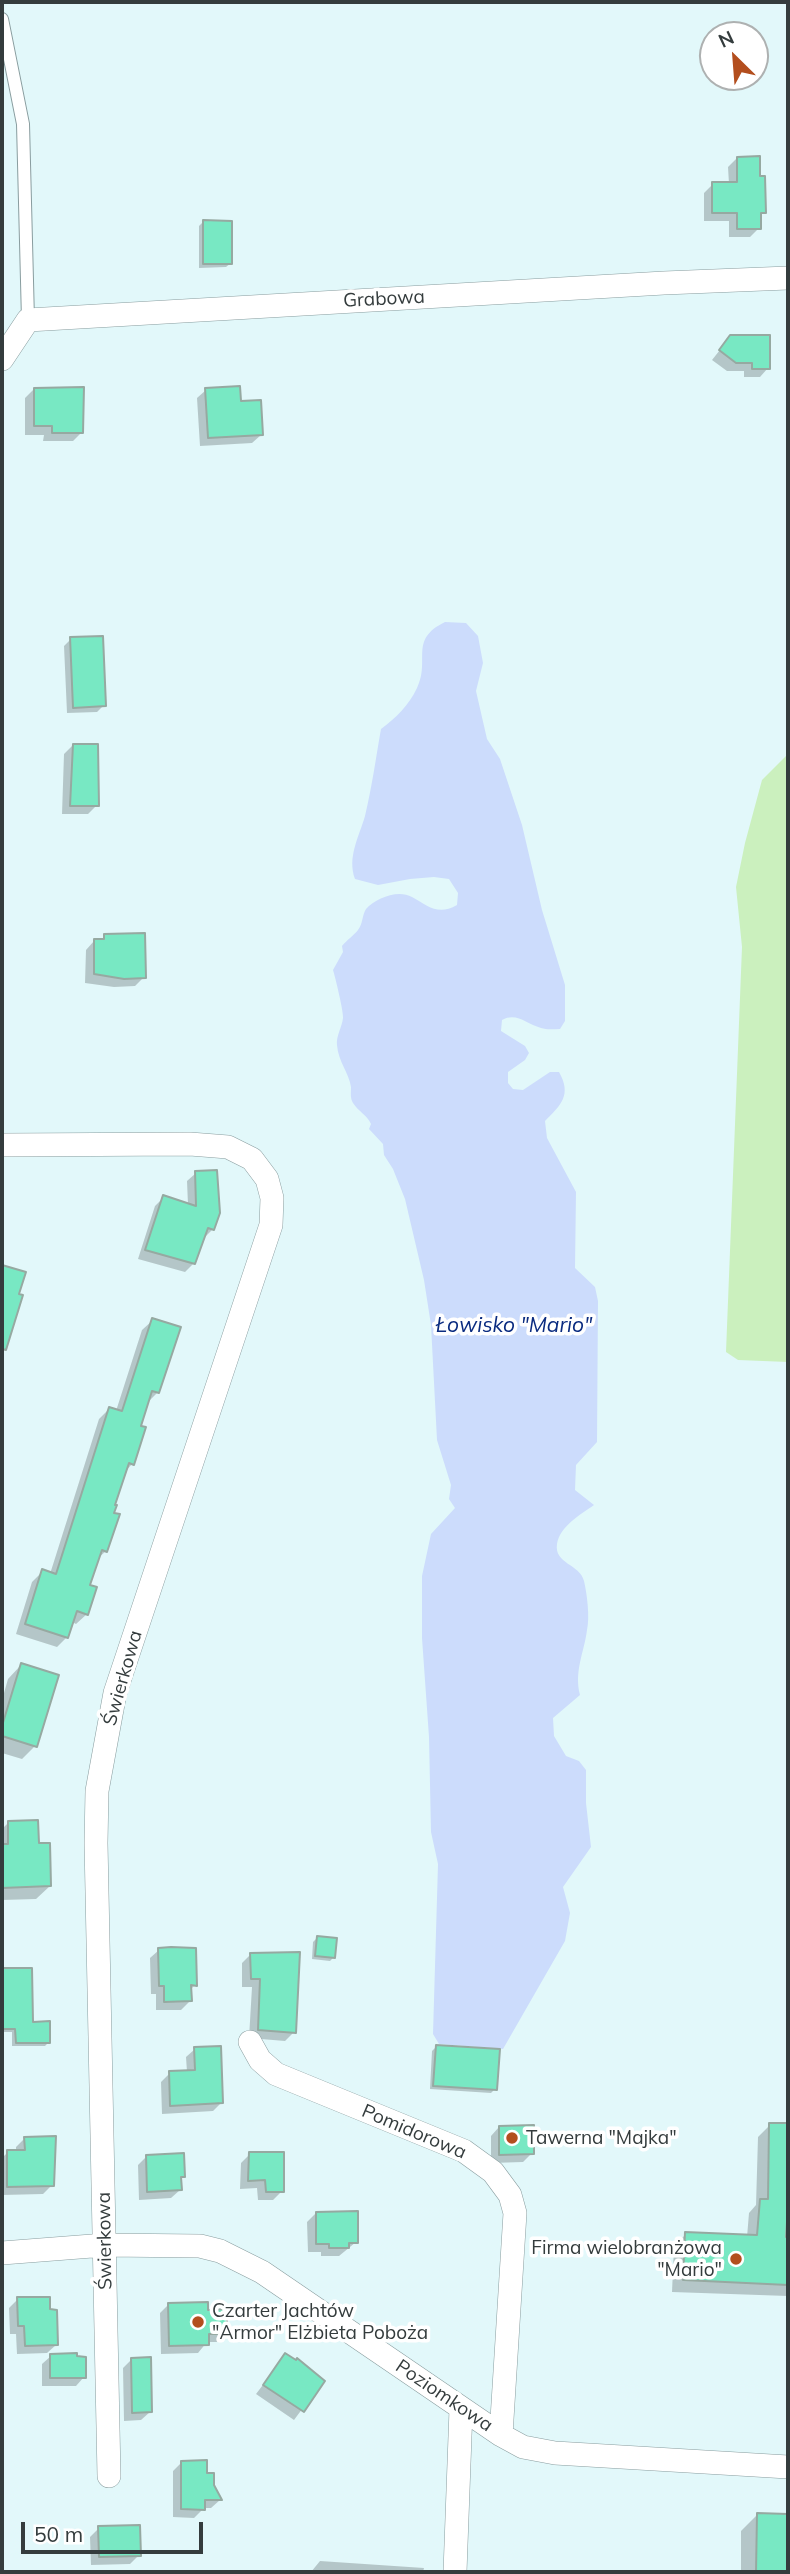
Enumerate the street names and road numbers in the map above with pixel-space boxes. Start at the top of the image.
street label: Grabowa [342,285,426,313]
street label: Świerkowa [99,1628,147,1728]
street label: Pomidorowa [358,2100,470,2164]
street label: Świerkowa [93,2192,117,2290]
street label: Poziomkowa [391,2355,497,2437]

